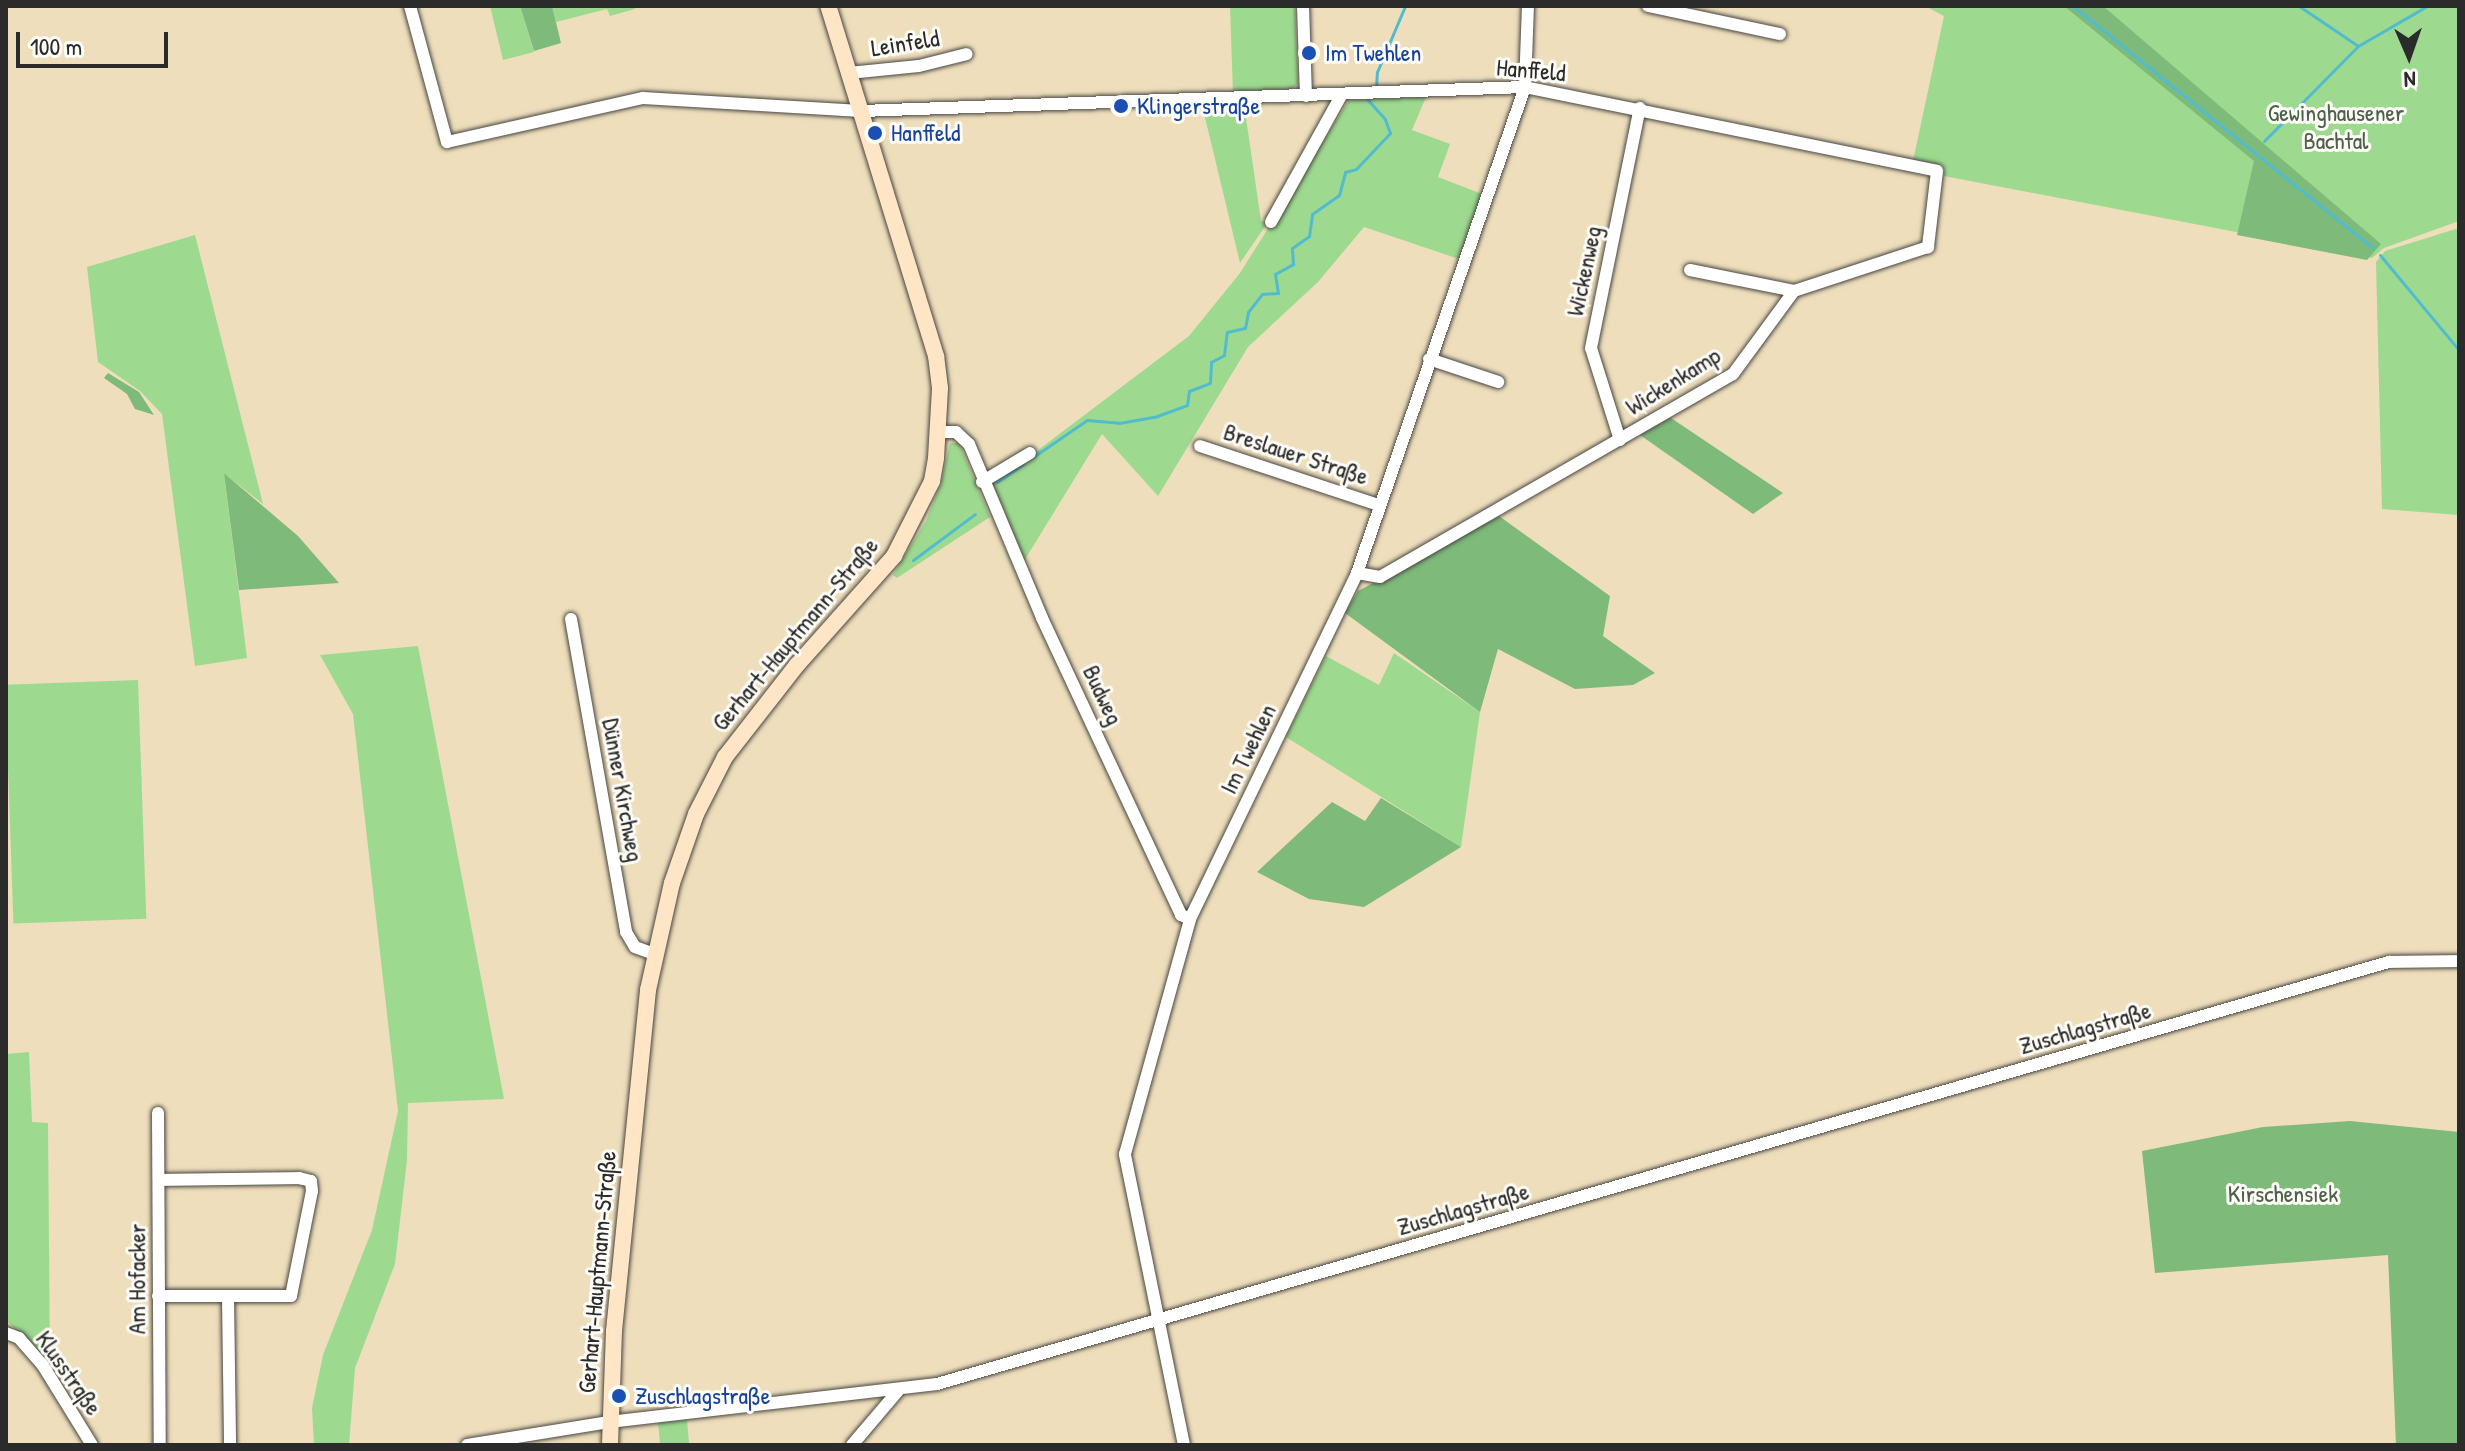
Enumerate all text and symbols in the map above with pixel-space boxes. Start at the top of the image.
scale bar [20,16,172,66]
north arrow [2369,16,2449,96]
street label: Leinfeld [869,23,941,63]
text: 100 m [30,30,82,62]
place label: Im Twehlen [1325,39,1421,67]
marker: Im Twehlen [1300,44,1318,62]
street label: Hanffeld [1495,53,1567,87]
text: N [2403,65,2416,95]
place label: Klingerstraße [1137,92,1260,120]
marker: Klingerstraße [1112,97,1130,115]
park label: Gewinghausener Bachtal [2268,99,2404,155]
place label: Hanffeld [891,119,960,147]
marker: Hanffeld [866,124,884,142]
street label: Wickenweg [1560,223,1608,319]
street label: Wickenkamp [1621,341,1725,421]
street label: Breslauer Straße [1220,417,1372,491]
street label: Gerhart-Hauptmann-Straße [706,532,884,736]
street label: Budweg [1077,661,1129,729]
street label: Im Twehlen [1214,699,1282,799]
street label: Dünner Kirchweg [596,716,650,864]
street label: Zuschlagstraße [2016,996,2154,1060]
street label: Gerhart-Hauptmann-Straße [572,1150,622,1394]
street label: Zuschlagstraße [1394,1177,1532,1241]
park label: Kirschensiek [2228,1180,2338,1208]
street label: Am Hofacker [123,1224,151,1334]
street label: Klusstraße [30,1325,108,1421]
place label: Zuschlagstraße [635,1382,770,1410]
marker: Zuschlagstraße [610,1387,628,1405]

